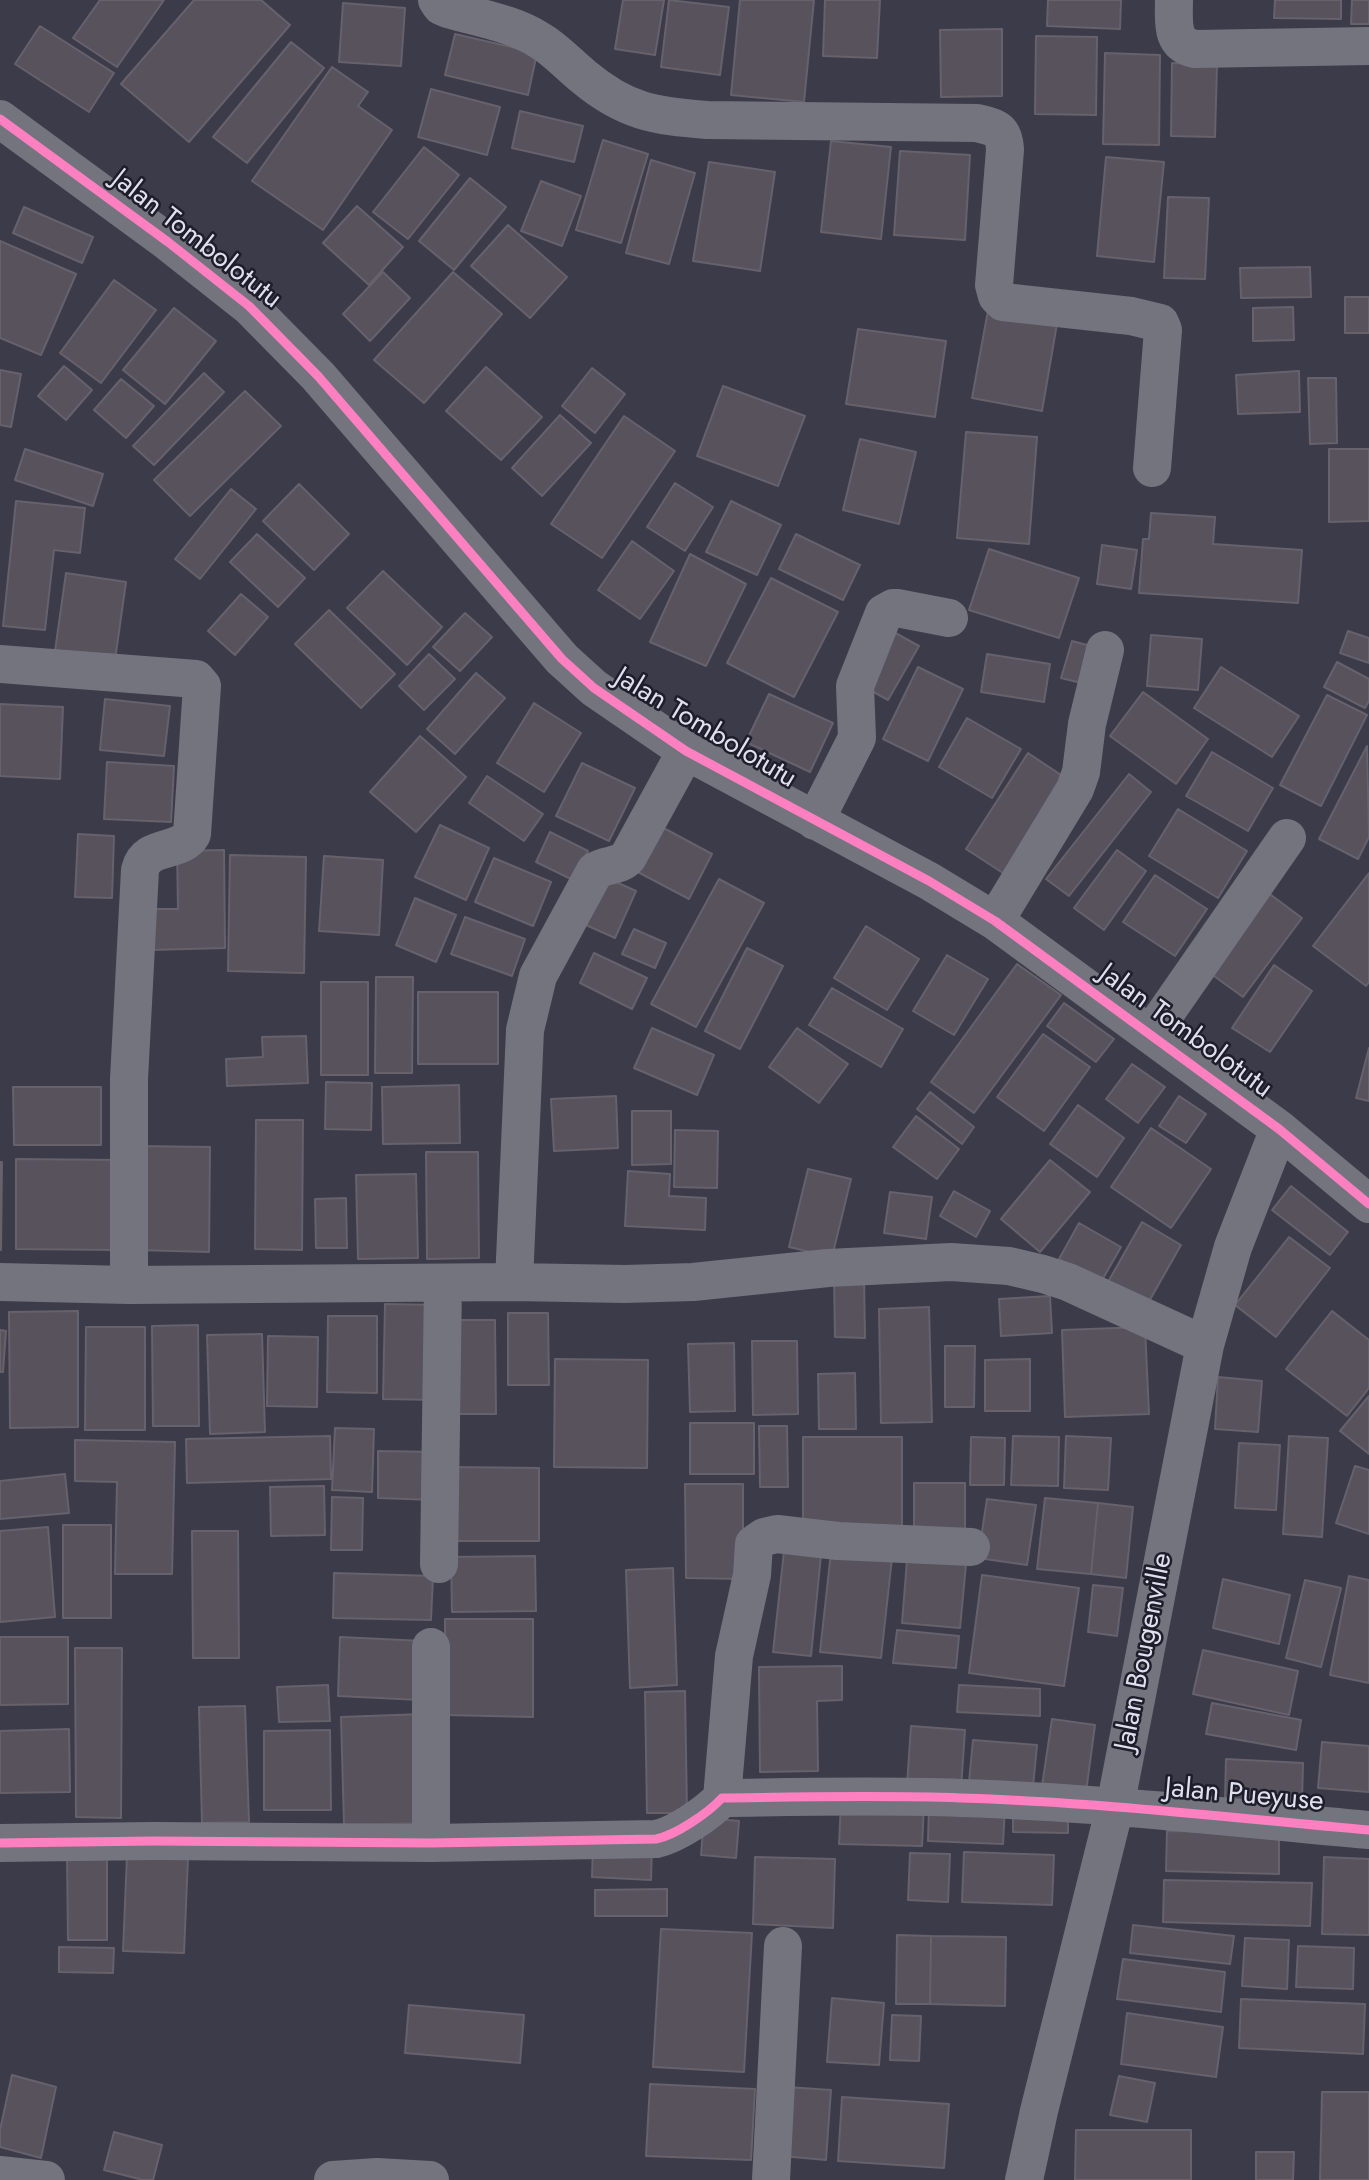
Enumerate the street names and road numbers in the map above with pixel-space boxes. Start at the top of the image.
street label: Jalan Tombolotutu [104,163,288,317]
street label: Jalan Tombolotutu [608,661,802,797]
street label: Jalan Tombolotutu [1092,958,1278,1106]
street label: Jalan Bougenville [1109,1550,1181,1754]
street label: Jalan Pueyuse [1163,1772,1325,1820]

